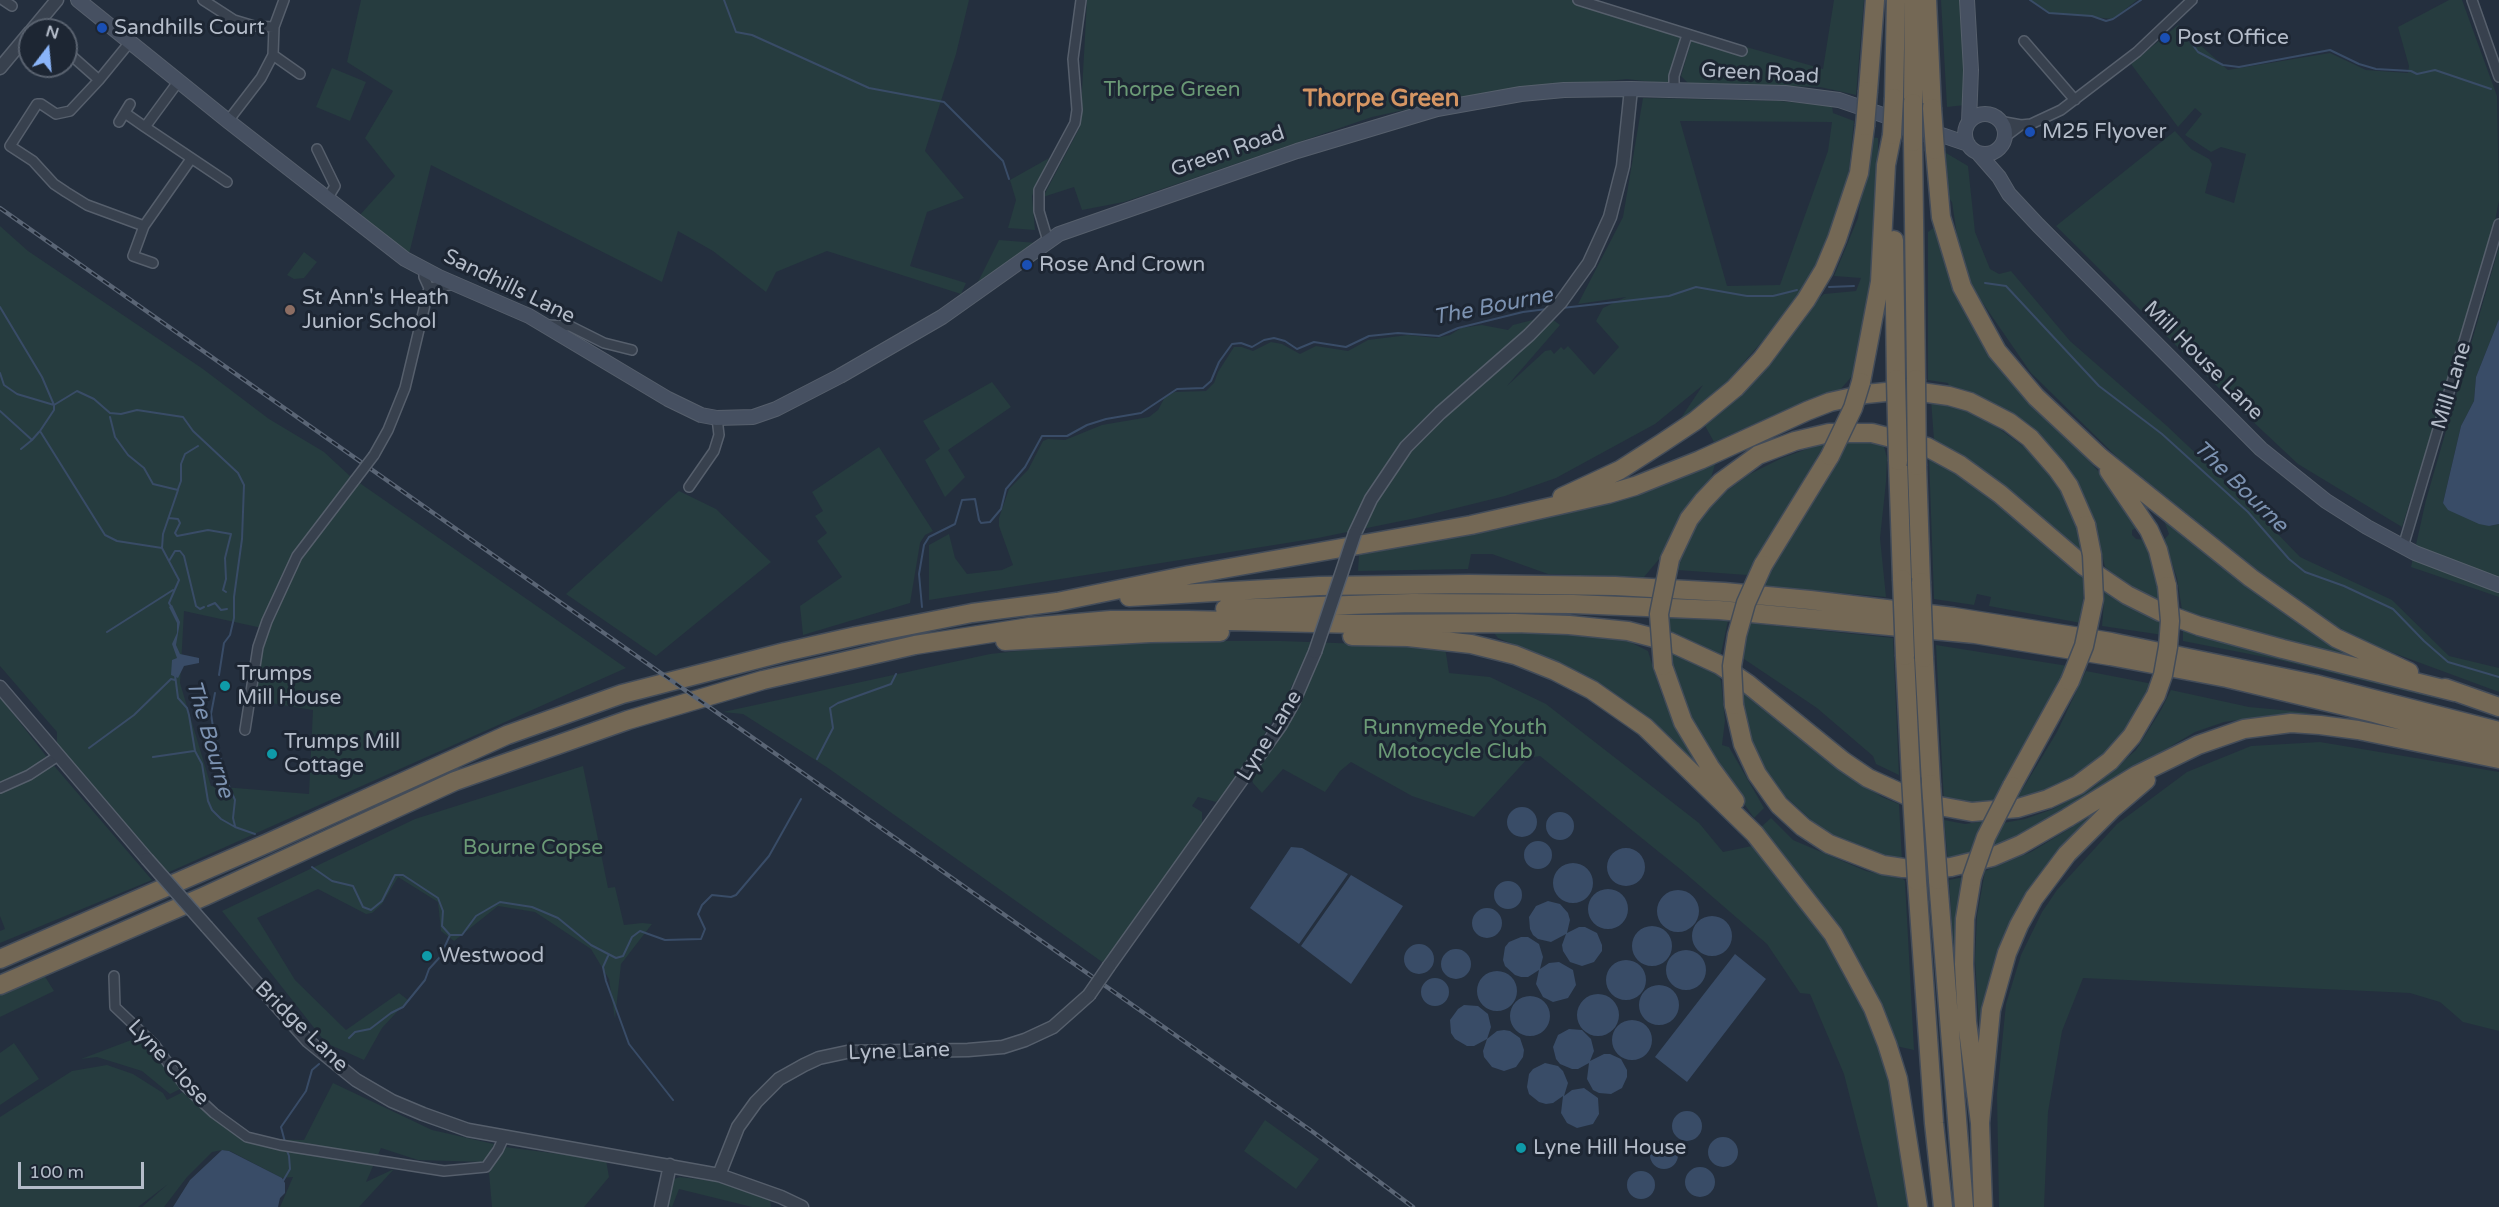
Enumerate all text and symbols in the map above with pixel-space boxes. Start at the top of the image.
place label: Sandhills Court [114,15,265,41]
north arrow [18,18,78,78]
text: N [43,21,61,44]
marker: Sandhills Court [95,21,109,35]
place label: Post Office [2177,25,2289,51]
marker: Post Office [2158,31,2172,45]
street label: Green Road [1700,58,1820,90]
park label: Thorpe Green [1103,77,1241,103]
district label: Thorpe Green [1303,86,1459,114]
place label: M25 Flyover [2042,119,2167,145]
street label: Green Road [1168,121,1288,183]
marker: M25 Flyover [2023,125,2037,139]
street label: Sandhills Lane [439,244,579,330]
place label: Rose And Crown [1039,252,1205,278]
marker: Rose And Crown [1020,258,1034,272]
water label: The Bourne [1431,282,1555,332]
place label: St Ann's Heath Junior School [302,285,449,335]
street label: Mill House Lane [2138,296,2268,426]
marker: St Ann's Heath Junior School [283,303,297,317]
street label: Mill Lane [2427,339,2477,433]
water label: The Bourne [2187,435,2293,539]
place label: Trumps Mill House [237,661,341,711]
water label: The Bourne [180,677,238,801]
marker: Trumps Mill House [218,679,232,693]
street label: Lyne Lane [1232,686,1308,786]
park label: Runnymede Youth Motocycle Club [1363,715,1547,765]
place label: Trumps Mill Cottage [284,729,400,779]
marker: Trumps Mill Cottage [265,747,279,761]
park label: Bourne Copse [463,835,603,861]
place label: Westwood [439,943,544,969]
marker: Westwood [420,949,434,963]
street label: Bridge Lane [249,976,353,1078]
street label: Lyne Close [122,1015,214,1111]
street label: Lyne Lane [848,1038,950,1066]
place label: Lyne Hill House [1533,1135,1686,1161]
marker: Lyne Hill House [1514,1141,1528,1155]
scale bar [21,1150,147,1188]
text: 100 m [29,1161,84,1183]

